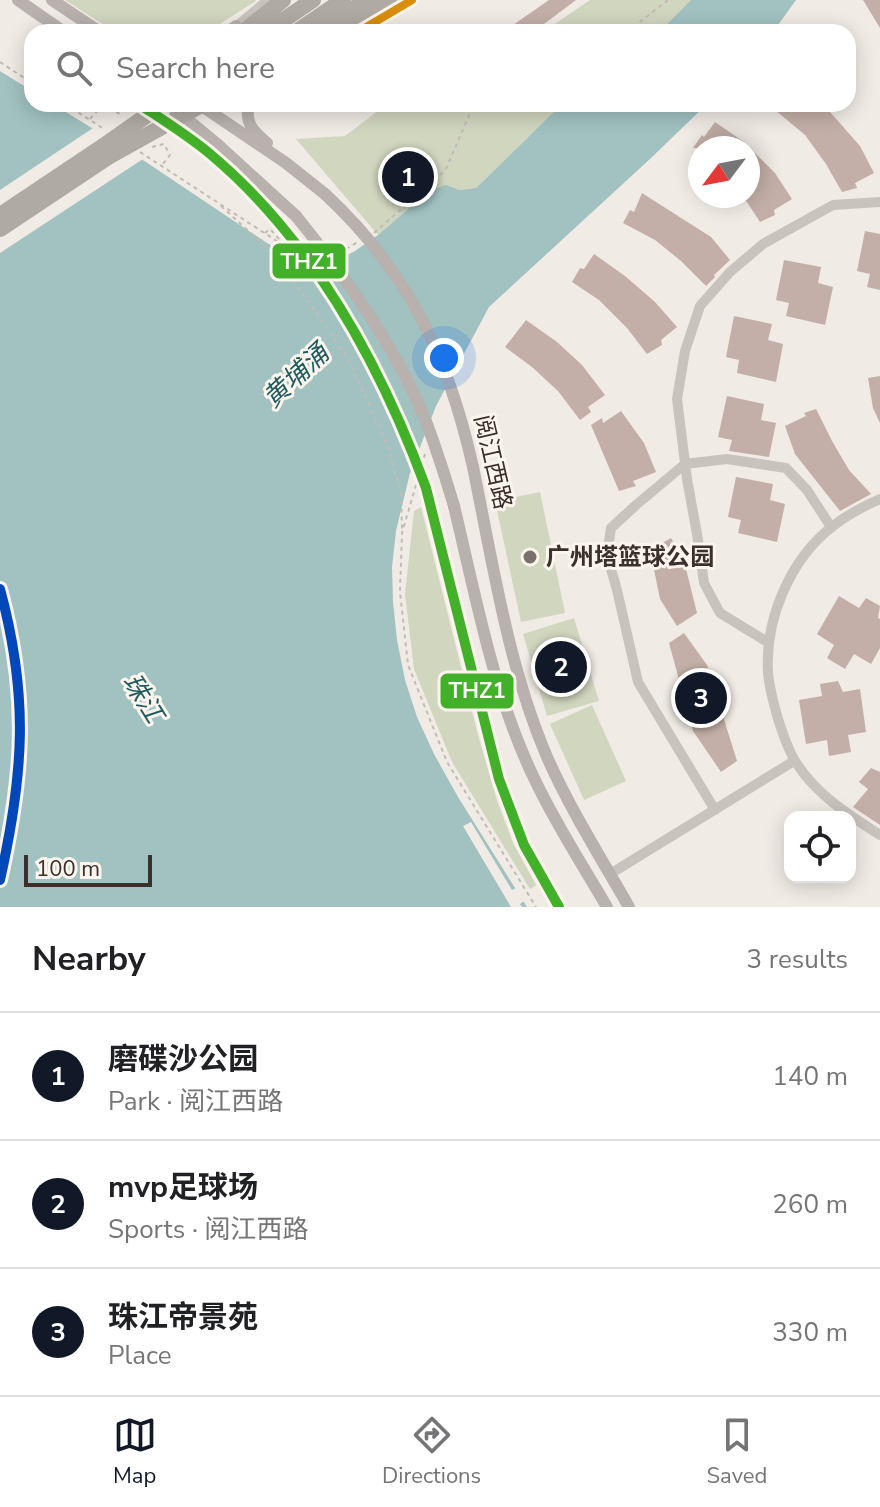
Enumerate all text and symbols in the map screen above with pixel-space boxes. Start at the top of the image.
search box [24,24,856,112]
icon: search [52,46,96,90]
text: Search here [116,48,275,89]
north arrow [688,136,760,208]
pin: 1 [382,147,434,207]
line badge: THZ1 [271,242,347,280]
text: THZ1 [280,247,338,277]
water label: 黄埔涌 [256,335,339,415]
your location [424,338,464,378]
street label: 阅江西路 [467,412,519,512]
place label: 广州塔篮球公园 [546,541,714,573]
marker: 广州塔篮球公园 [521,548,539,566]
pin: 2 [535,637,587,697]
water label: 珠江 [114,667,173,732]
pin: 3 [675,668,727,728]
line badge: THZ1 [439,672,515,710]
text: THZ1 [448,676,506,706]
map controls [784,811,856,883]
button: locate [784,811,856,883]
scale bar [24,851,152,887]
text: 100 m [36,854,100,884]
text: Nearby [32,936,146,982]
text: 3 results [747,942,848,977]
text: 磨碟沙公园 [108,1039,258,1080]
text: 1 [50,1059,66,1094]
text: 140 m [772,1059,848,1094]
text: Park · 阅江西路 [108,1084,283,1119]
text: mvp足球场 [108,1167,258,1208]
text: 2 [50,1187,66,1222]
text: 260 m [772,1187,848,1222]
text: Sports · 阅江西路 [108,1212,309,1247]
text: 珠江帝景苑 [108,1297,258,1338]
text: 3 [50,1315,66,1350]
text: 330 m [772,1315,848,1350]
text: Place [108,1338,172,1373]
tab: Map [113,1413,157,1491]
tab: Directions [382,1413,481,1491]
tab: Saved [707,1413,767,1491]

